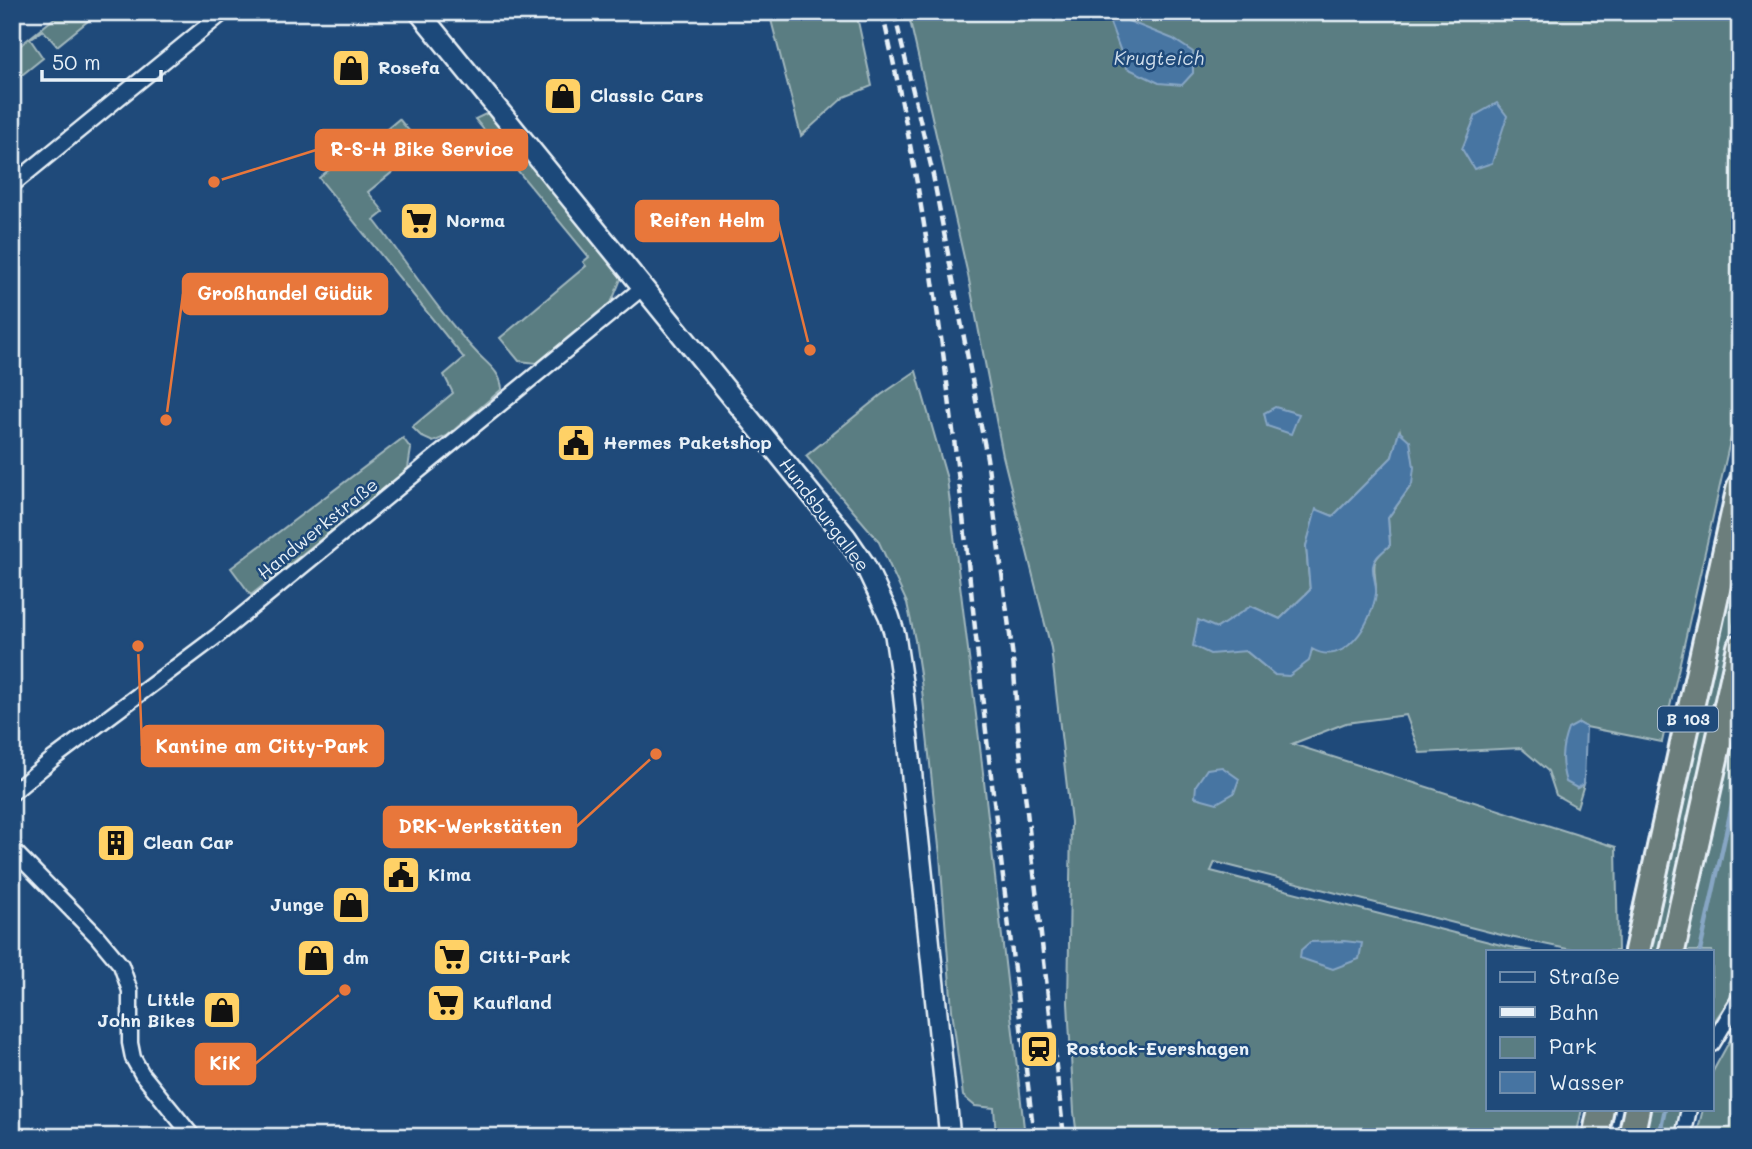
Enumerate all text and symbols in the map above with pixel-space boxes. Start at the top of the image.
scale bar [42,38,161,82]
water label: Krugteich [1114,45,1204,70]
shop icon: Rosefa [330,47,372,89]
text: 50 m [52,48,101,75]
place label: Rosefa [378,55,440,79]
shop icon: Classic Cars [542,75,584,117]
place label: Classic Cars [590,83,704,107]
callout: R-S-H Bike Service [316,130,527,170]
text: R-S-H Bike Service [330,136,514,161]
supermarket icon: Norma [398,200,440,242]
callout: Reifen Helm [636,201,778,241]
text: Reifen Helm [650,207,764,232]
place label: Norma [446,208,505,232]
callout: Großhandel Güdük [183,274,387,314]
text: Großhandel Güdük [197,280,373,305]
public building icon: Hermes Paketshop [555,422,597,464]
place label: Hermes Paketshop [603,430,772,454]
street label: Hundsburgallee [774,453,875,576]
street label: Handwerkstraße [252,472,383,584]
road number: B 103 [1658,706,1718,732]
callout: Kantine am Citty-Park [142,726,383,766]
text: Kantine am Citty-Park [155,733,369,758]
callout: DRK-Werkstätten [384,807,576,847]
text: DRK-Werkstätten [398,813,562,838]
building icon: Clean Car [95,822,137,864]
place label: Clean Car [143,830,234,854]
public building icon: Kima [380,854,422,896]
place label: Kima [428,862,471,886]
shop icon: Junge [330,884,372,926]
place label: Junge [270,892,324,916]
supermarket icon: Citti-Park [431,936,473,978]
shop icon: dm [295,937,337,979]
place label: Citti-Park [479,944,571,968]
place label: dm [343,945,369,969]
legend [1486,950,1714,1110]
text: Straße [1549,962,1620,989]
supermarket icon: Kaufland [425,982,467,1024]
place label: Little John Bikes [97,987,195,1032]
shop icon: Little John Bikes [201,989,243,1031]
place label: Kaufland [473,990,552,1014]
text: Bahn [1549,998,1599,1025]
station icon: Rostock-Evershagen [1018,1028,1060,1070]
text: Park [1549,1032,1597,1059]
place label: Rostock-Evershagen [1066,1036,1249,1060]
callout: KiK [196,1044,255,1084]
text: KiK [209,1050,241,1075]
text: Wasser [1549,1068,1624,1095]

